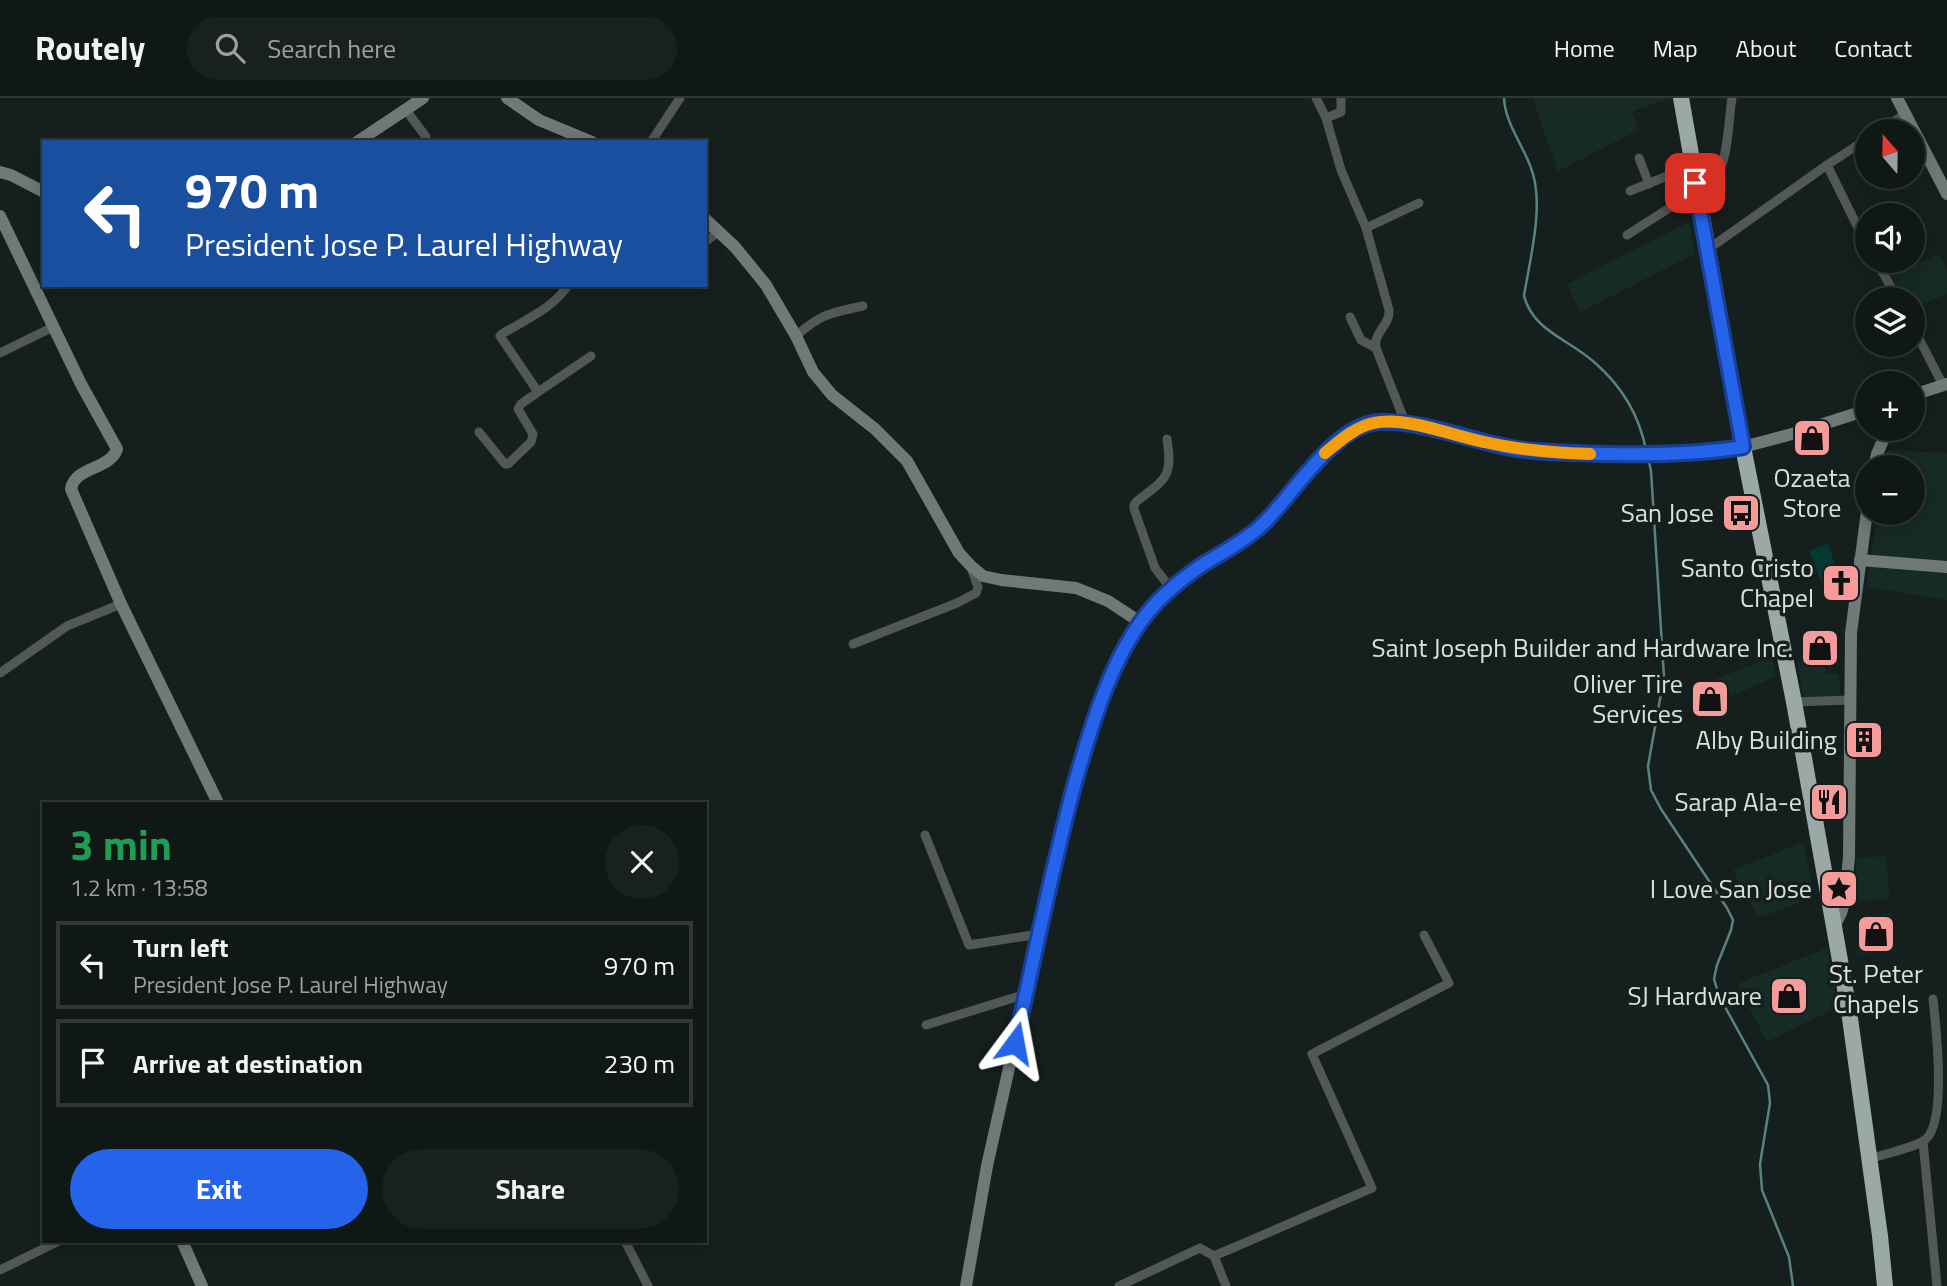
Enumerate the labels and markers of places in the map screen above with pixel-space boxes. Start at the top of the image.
pin [1665,153,1725,213]
shop icon: Ozaeta Store [1791,417,1833,459]
place label: Ozaeta Store [1773,458,1851,527]
bus stop icon: San Jose [1720,492,1762,534]
place label: San Jose [1621,493,1714,532]
place label: Santo Cristo Chapel [1681,548,1814,617]
church icon: Santo Cristo Chapel [1820,562,1862,604]
shop icon: Saint Joseph Builder and Hardware Inc. [1799,627,1841,669]
place label: Saint Joseph Builder and Hardware Inc. [1372,628,1793,667]
place label: Oliver Tire Services [1573,664,1683,733]
shop icon: Oliver Tire Services [1689,678,1731,720]
building icon: Alby Building [1843,719,1885,761]
place label: Alby Building [1695,720,1837,759]
restaurant icon: Sarap Ala-e [1808,781,1850,823]
place label: Sarap Ala-e [1674,782,1802,821]
place icon: I Love San Jose [1818,868,1860,910]
place label: I Love San Jose [1650,869,1812,908]
shop icon: St. Peter Chapels [1855,913,1897,955]
place label: St. Peter Chapels [1829,954,1923,1023]
shop icon: SJ Hardware [1768,975,1810,1017]
place label: SJ Hardware [1627,976,1762,1015]

